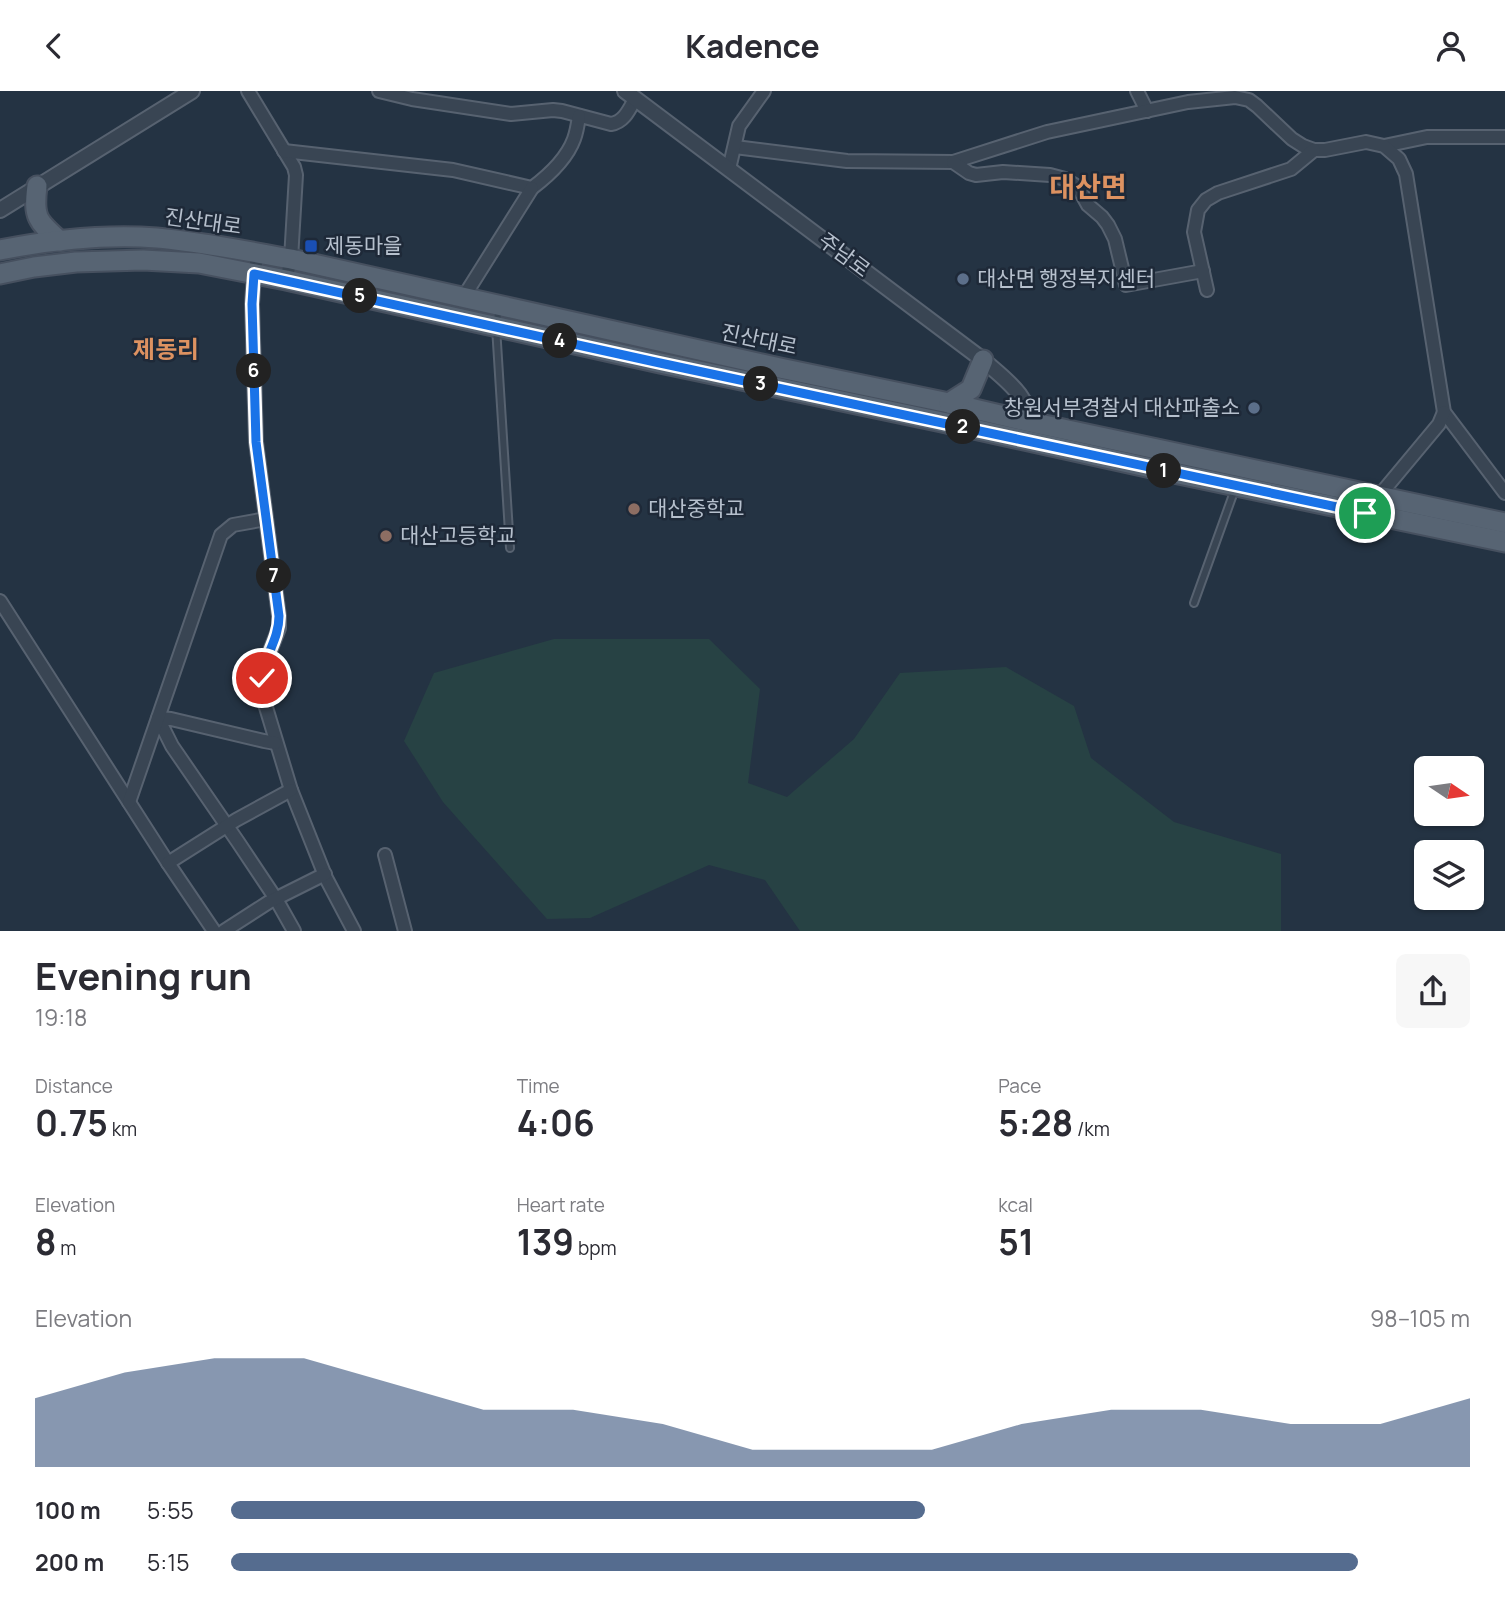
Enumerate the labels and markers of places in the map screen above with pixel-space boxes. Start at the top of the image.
place label: 제동마을 [325,231,402,259]
marker: 제동마을 [303,238,319,254]
place label: 대산면 행정복지센터 [977,264,1155,292]
marker: 대산면 행정복지센터 [955,271,971,287]
pin: 5 [342,279,378,313]
pin: 4 [542,323,578,359]
pin: 6 [236,353,272,389]
pin: 3 [744,367,778,401]
place label: 창원서부경찰서 대산파출소 [1004,393,1240,421]
marker: 창원서부경찰서 대산파출소 [1246,400,1262,416]
pin: 2 [946,409,981,445]
pin: 1 [1146,453,1182,489]
pin [1335,483,1395,543]
place label: 대산중학교 [648,494,745,522]
marker: 대산중학교 [626,501,642,517]
place label: 대산고등학교 [400,521,516,549]
marker: 대산고등학교 [378,528,394,544]
pin: 7 [256,559,292,594]
pin [232,648,292,708]

